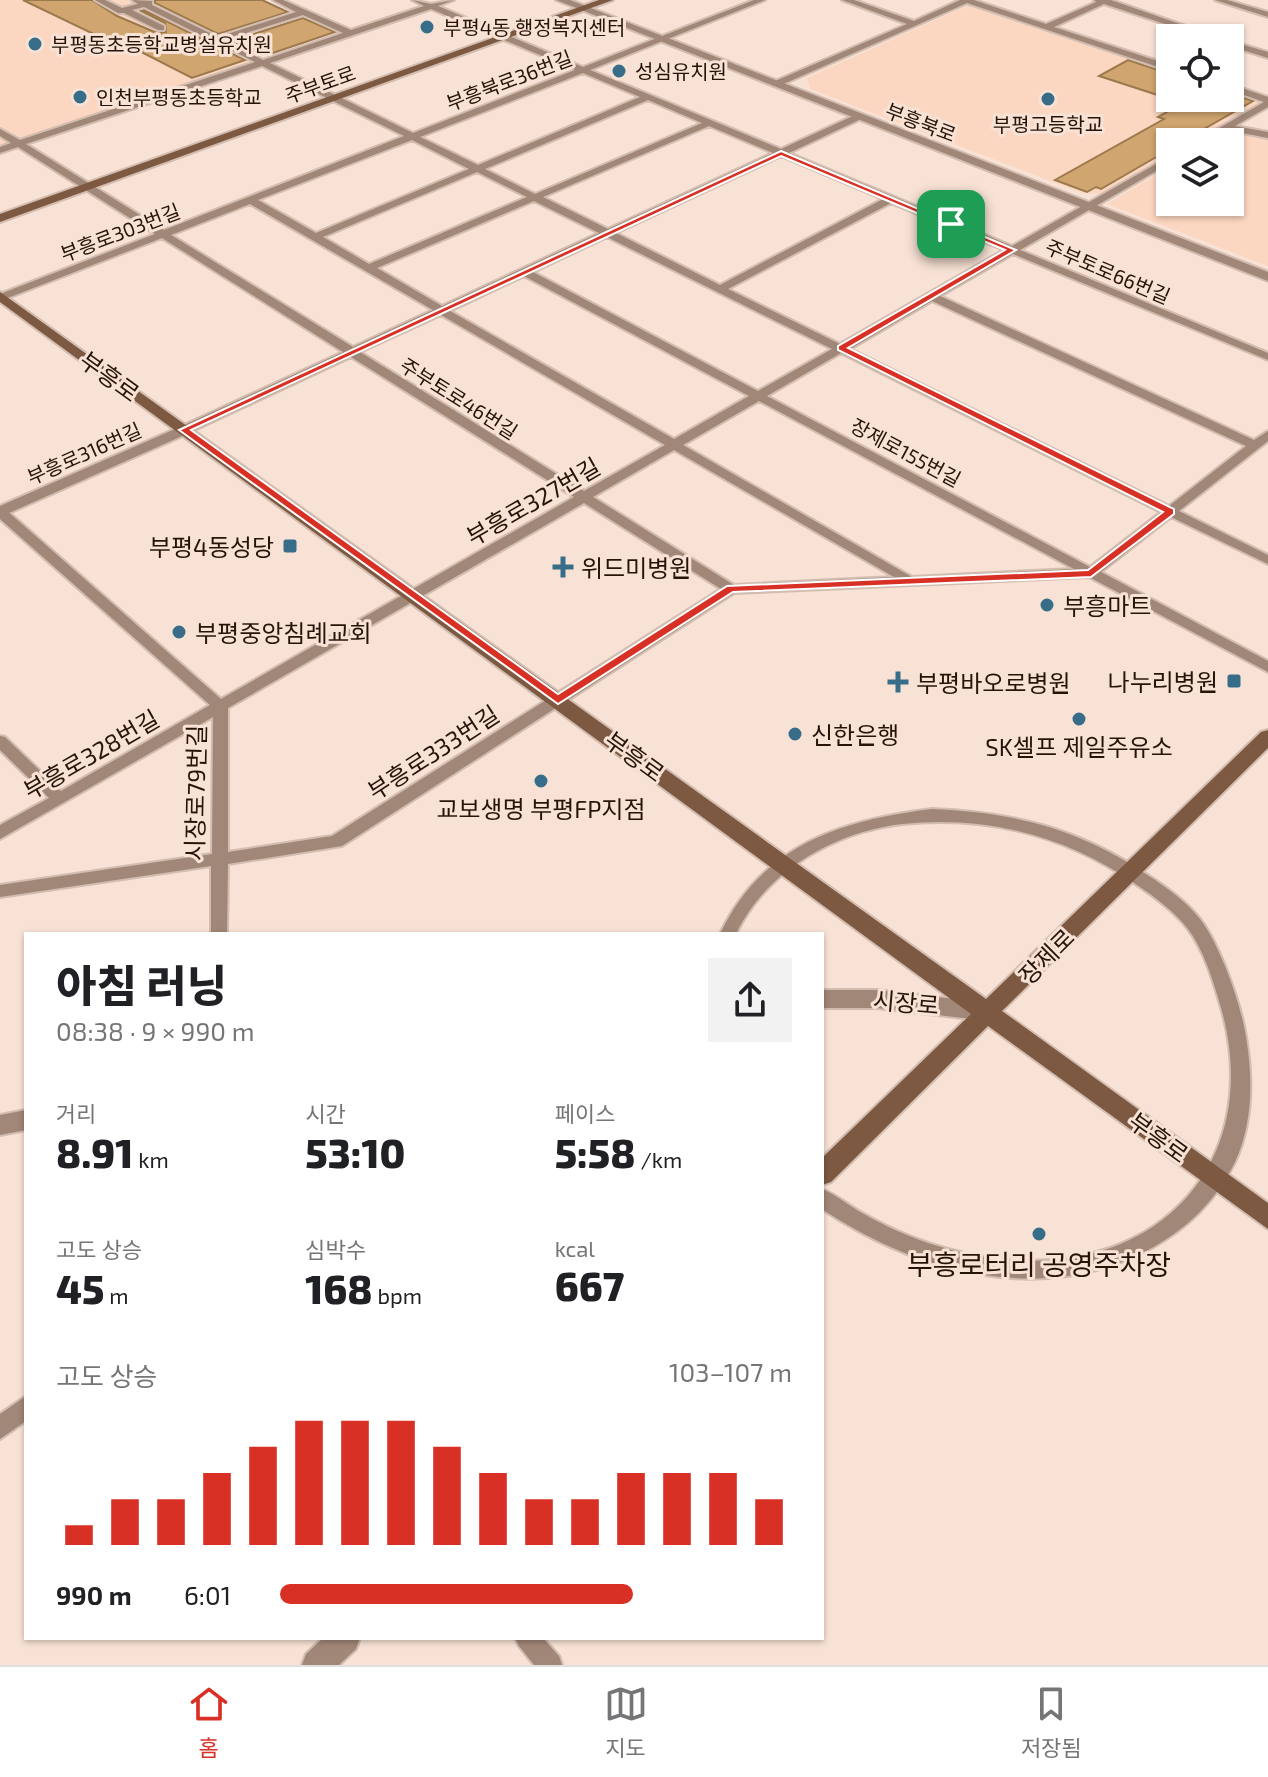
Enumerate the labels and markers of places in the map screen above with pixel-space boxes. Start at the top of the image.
place label: 부평4동 행정복지센터 [443,15,625,39]
marker: 부평4동 행정복지센터 [418,18,436,36]
place label: 부평동초등학교병설유치원 [51,32,272,56]
marker: 부평동초등학교병설유치원 [26,35,44,53]
place label: 성심유치원 [635,59,727,83]
marker: 성심유치원 [610,62,628,80]
place label: 인천부평동초등학교 [96,85,262,109]
marker: 인천부평동초등학교 [71,88,89,106]
marker: 부평고등학교 [1039,90,1057,108]
place label: 부평고등학교 [993,112,1103,136]
pin [917,190,985,258]
place label: 부평4동성당 [149,532,274,561]
marker: 부평4동성당 [281,537,299,555]
place label: 위드미병원 [581,553,691,582]
marker: 위드미병원 [552,556,574,578]
place label: 부흥마트 [1063,591,1151,620]
marker: 부흥마트 [1038,596,1056,614]
place label: 부평중앙침례교회 [195,618,372,647]
marker: 부평중앙침례교회 [170,623,188,641]
place label: 나누리병원 [1108,667,1218,696]
place label: 부평바오로병원 [916,668,1071,697]
marker: 부평바오로병원 [887,671,909,693]
marker: 나누리병원 [1225,672,1243,690]
marker: SK셀프 제일주유소 [1070,710,1088,728]
place label: 신한은행 [811,720,899,749]
marker: 신한은행 [786,725,804,743]
place label: SK셀프 제일주유소 [985,732,1173,761]
marker: 교보생명 부평FP지점 [532,772,550,790]
place label: 교보생명 부평FP지점 [436,794,646,823]
marker: 부흥로터리 공영주차장 [1030,1225,1048,1243]
place label: 부흥로터리 공영주차장 [907,1247,1171,1281]

